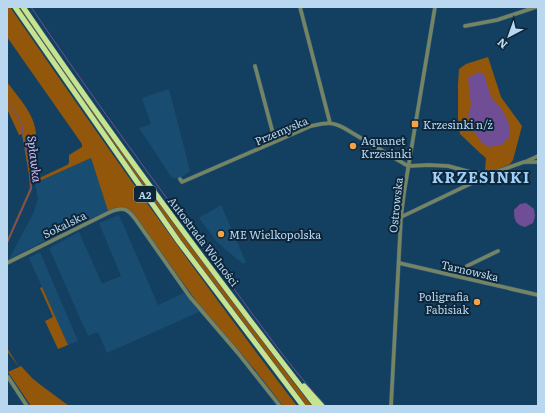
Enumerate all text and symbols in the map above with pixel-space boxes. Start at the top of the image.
north arrow [489,16,529,56]
text: N [493,35,511,53]
street label: Przemyska [252,112,310,148]
place label: Krzesinki n/ż [423,116,493,132]
marker: Krzesinki n/ż [410,119,420,129]
place label: Aquanet Krzesinki [361,132,412,161]
water label: Spławka [23,135,47,183]
marker: Aquanet Krzesinki [348,141,358,151]
district label: KRZESINKI [432,165,530,188]
street label: Ostrowska [384,176,406,234]
road number: A2 [134,186,156,202]
street label: Autostrada Wolności [165,193,243,289]
street label: Sokalska [39,207,89,241]
place label: ME Wielkopolska [229,226,321,242]
marker: ME Wielkopolska [216,229,226,239]
street label: Tarnowska [439,256,501,284]
place label: Poligrafia Fabisiak [418,288,469,317]
marker: Poligrafia Fabisiak [472,297,482,307]

